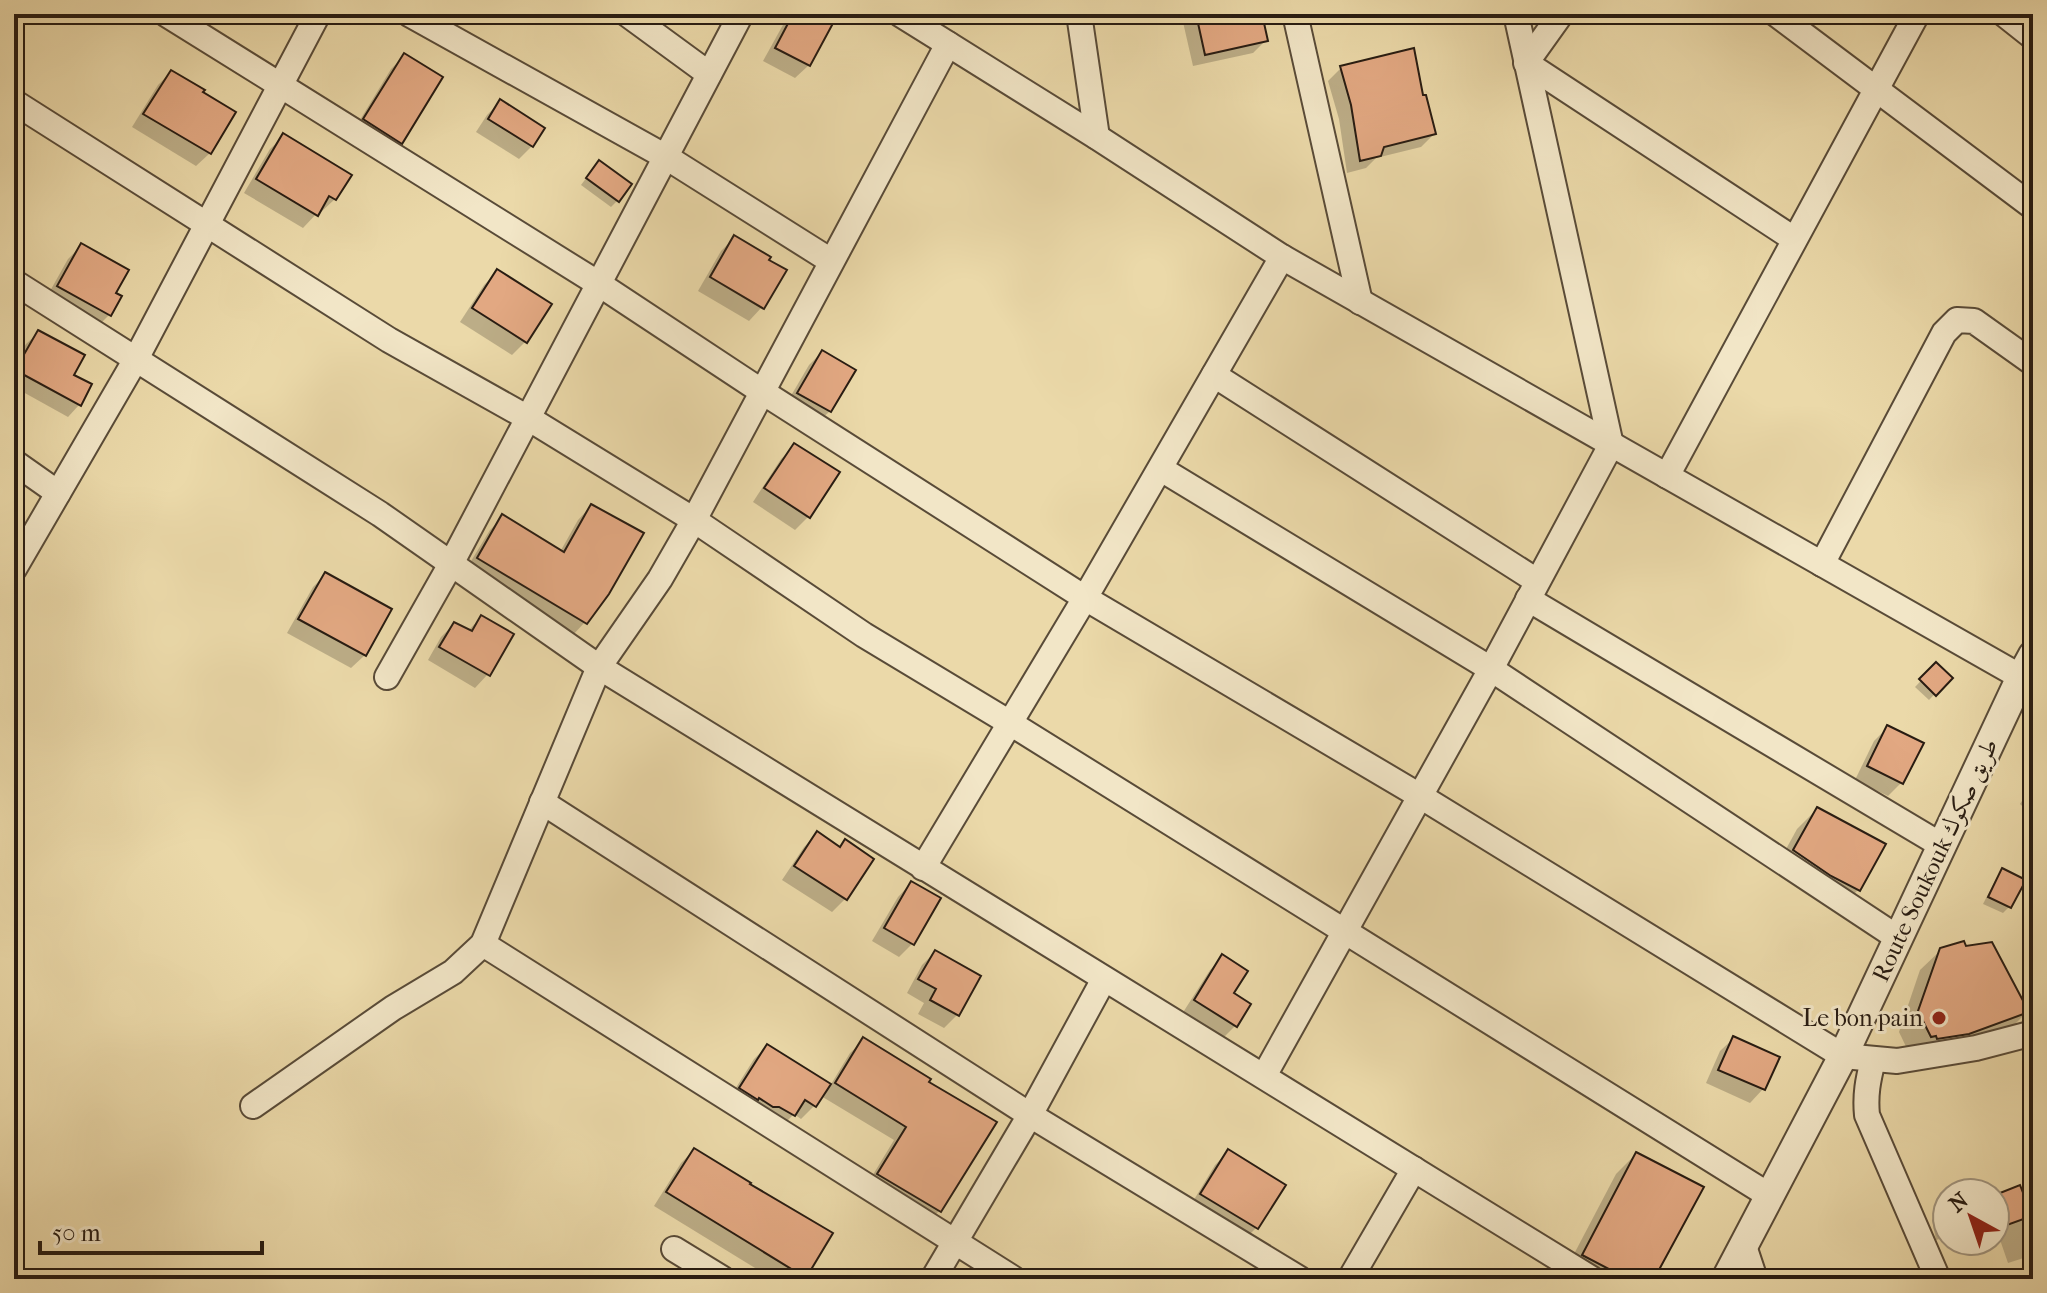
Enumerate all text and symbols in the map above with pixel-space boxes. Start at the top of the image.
street label: Route Soukouk طريق صكوك [1866,734,2005,986]
place label: Le bon pain [1803,1004,1923,1032]
marker: Le bon pain [1930,1009,1948,1027]
north arrow [1931,1177,2011,1257]
text: N [1944,1187,1974,1218]
scale bar [40,1205,262,1255]
text: 50 m [52,1219,101,1247]

